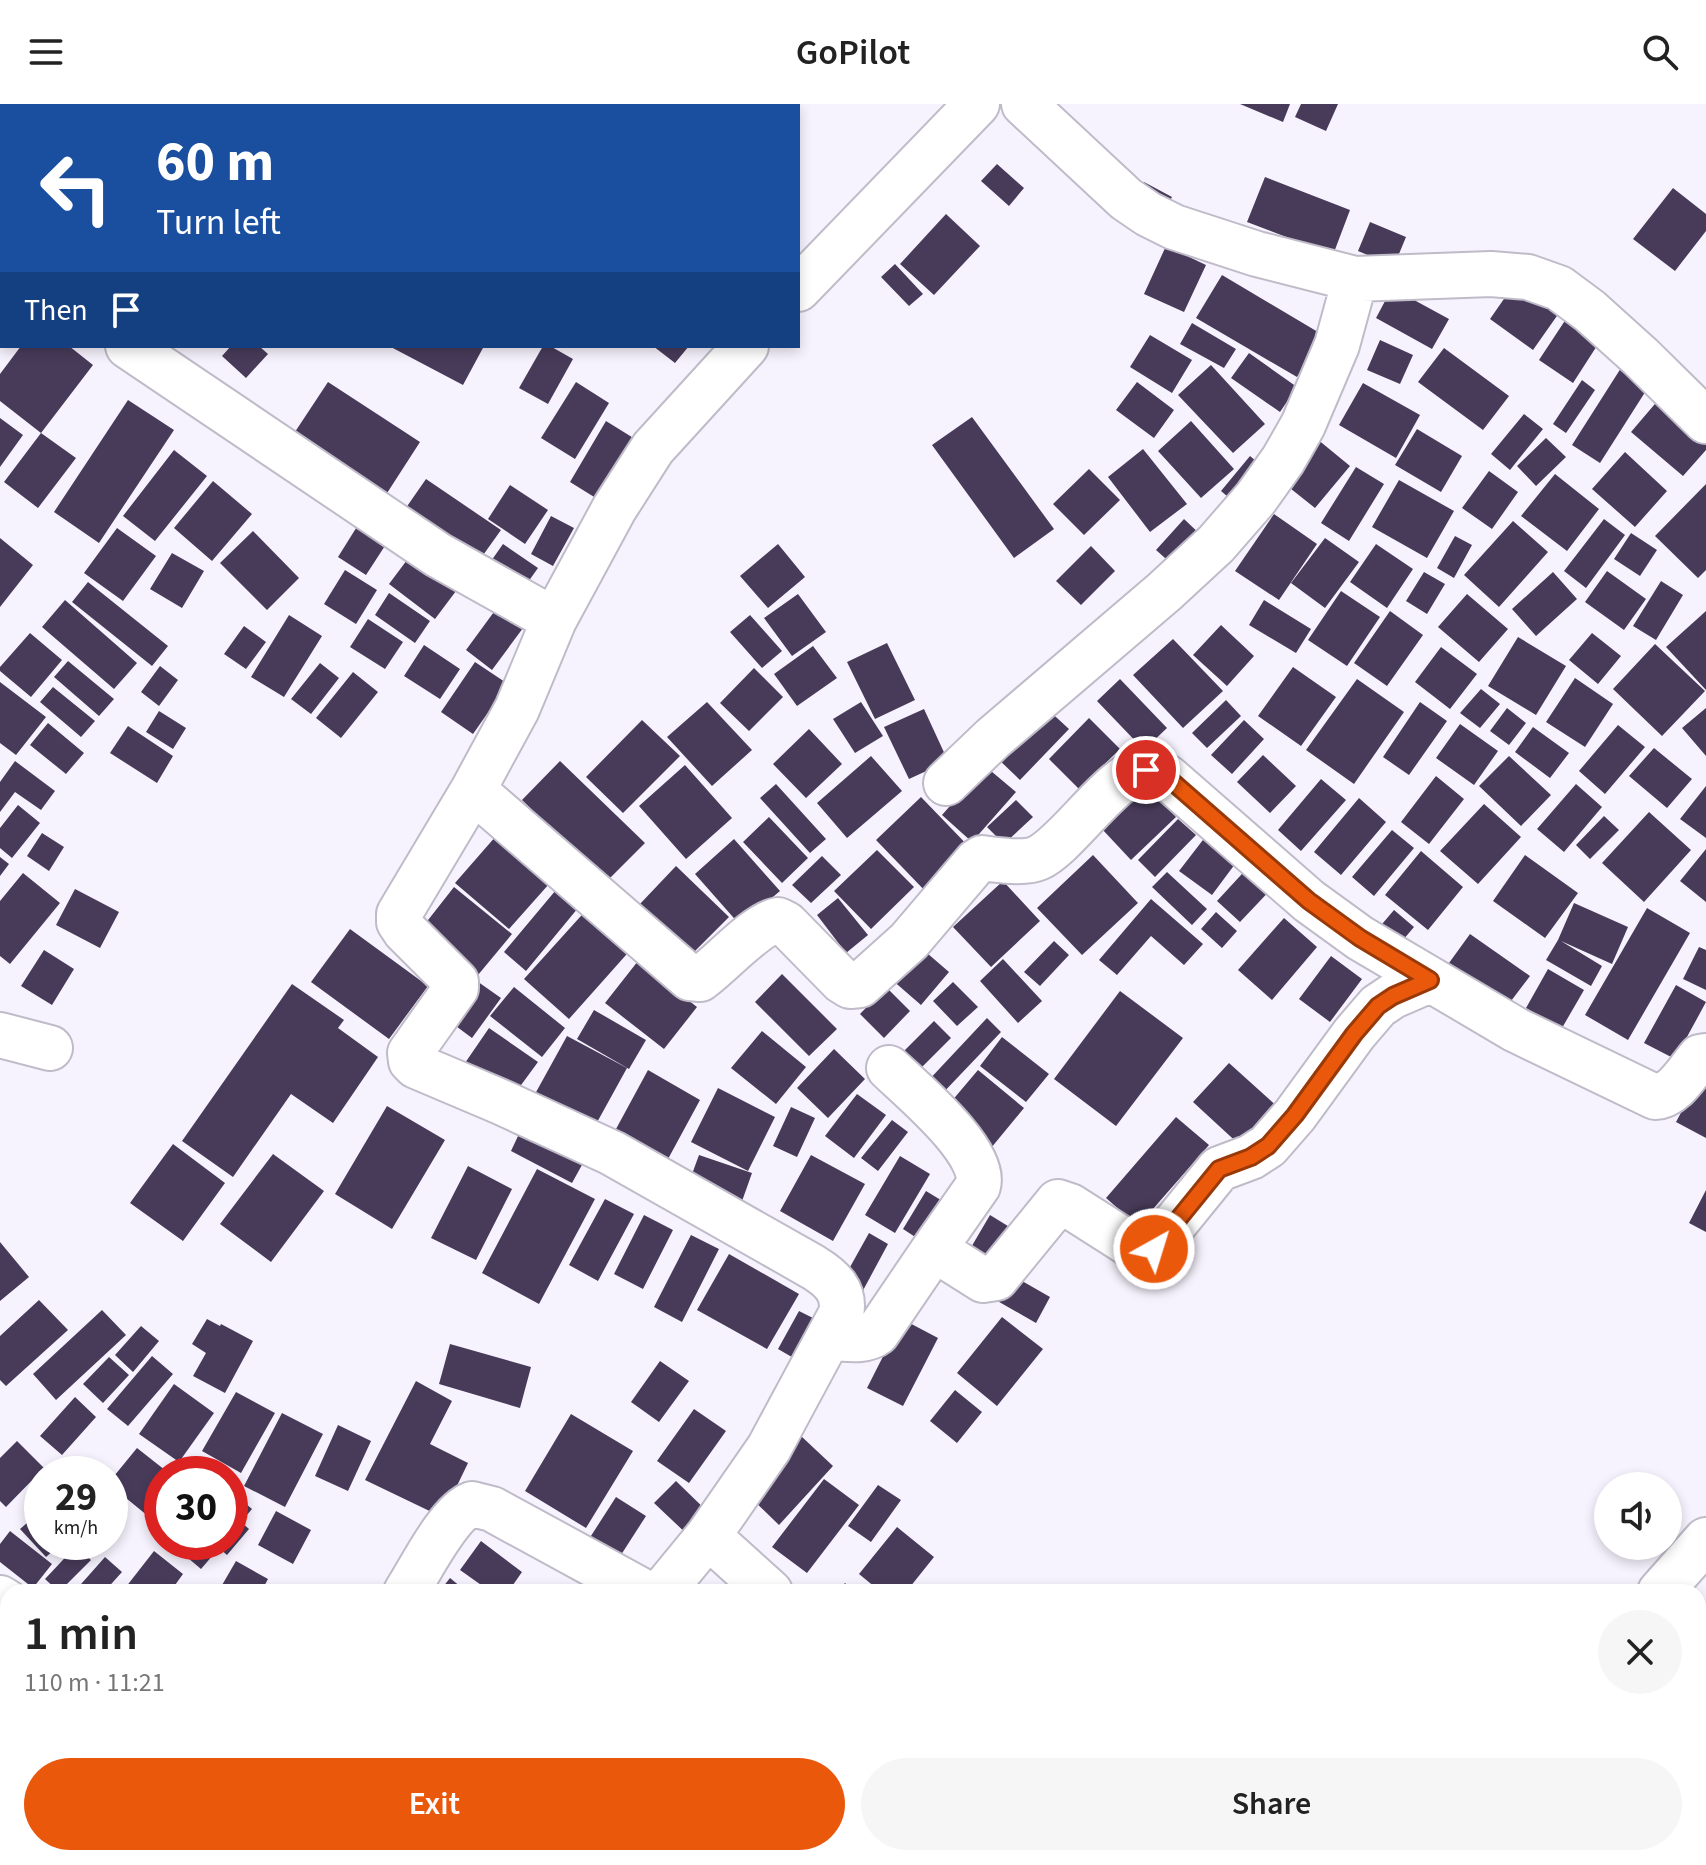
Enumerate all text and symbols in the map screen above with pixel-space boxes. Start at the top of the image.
text: GoPilot [796,27,910,78]
icon: menu [24,30,68,74]
icon: search [1638,30,1682,74]
text: 60 m [156,123,274,202]
icon: left [24,136,128,240]
text: Turn left [156,197,281,248]
icon: arrive [104,288,148,332]
text: Then [24,289,88,332]
pin [1112,736,1180,804]
icon: arrive [1124,748,1168,792]
position arrow [1112,1207,1196,1291]
speed limit sign: 30 [144,1456,248,1560]
text: 29 [55,1469,97,1526]
map controls [1594,1472,1682,1560]
button: sound [1594,1472,1682,1560]
text: km/h [54,1514,98,1542]
text: 1 min [24,1600,138,1668]
button: close [1598,1610,1682,1694]
text: 110 m · 11:21 [24,1664,165,1701]
button: Exit [24,1758,845,1850]
button: Share [861,1758,1682,1850]

